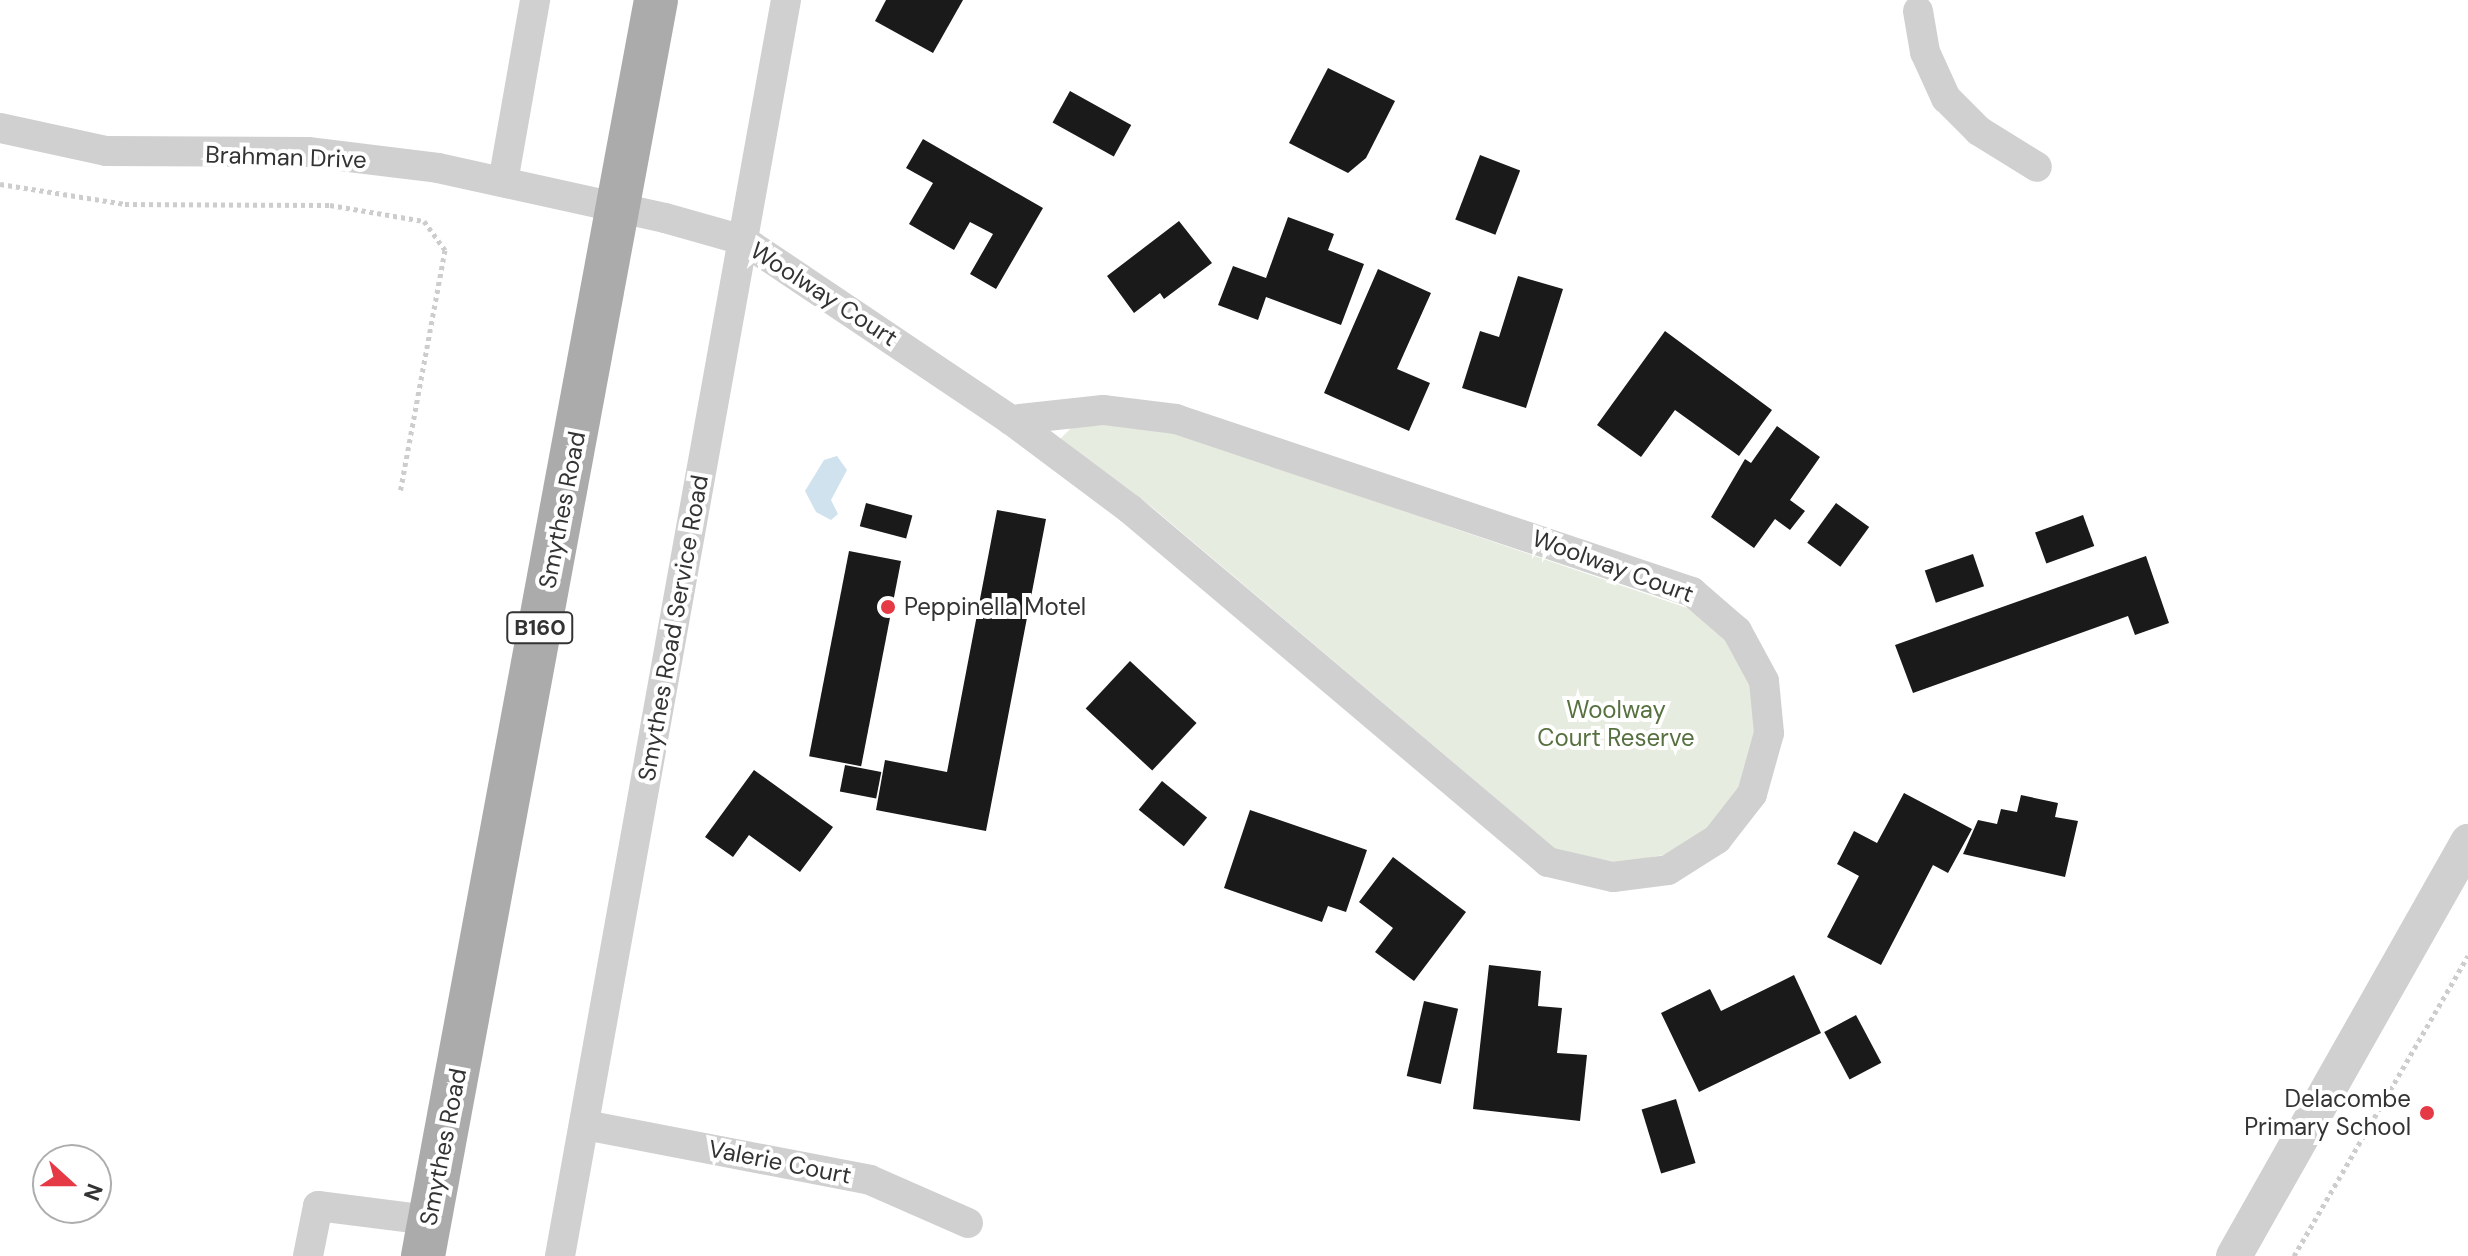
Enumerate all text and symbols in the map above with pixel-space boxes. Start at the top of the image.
street label: Brahman Drive [205,140,367,174]
street label: Woolway Court [745,236,903,352]
street label: Smythes Road [533,429,591,591]
street label: Smythes Road Service Road [632,473,714,783]
street label: Woolway Court [1528,523,1698,609]
place label: Peppinella Motel [904,593,1086,621]
marker: Peppinella Motel [879,598,897,616]
road number: B160 [506,610,574,646]
park label: Woolway Court Reserve [1537,696,1695,752]
street label: Smythes Road [414,1066,472,1228]
place label: Delacombe Primary School [2244,1085,2411,1141]
marker: Delacombe Primary School [2418,1104,2436,1122]
street label: Valerie Court [706,1134,854,1190]
north arrow [32,1144,112,1224]
text: N [77,1179,109,1205]

